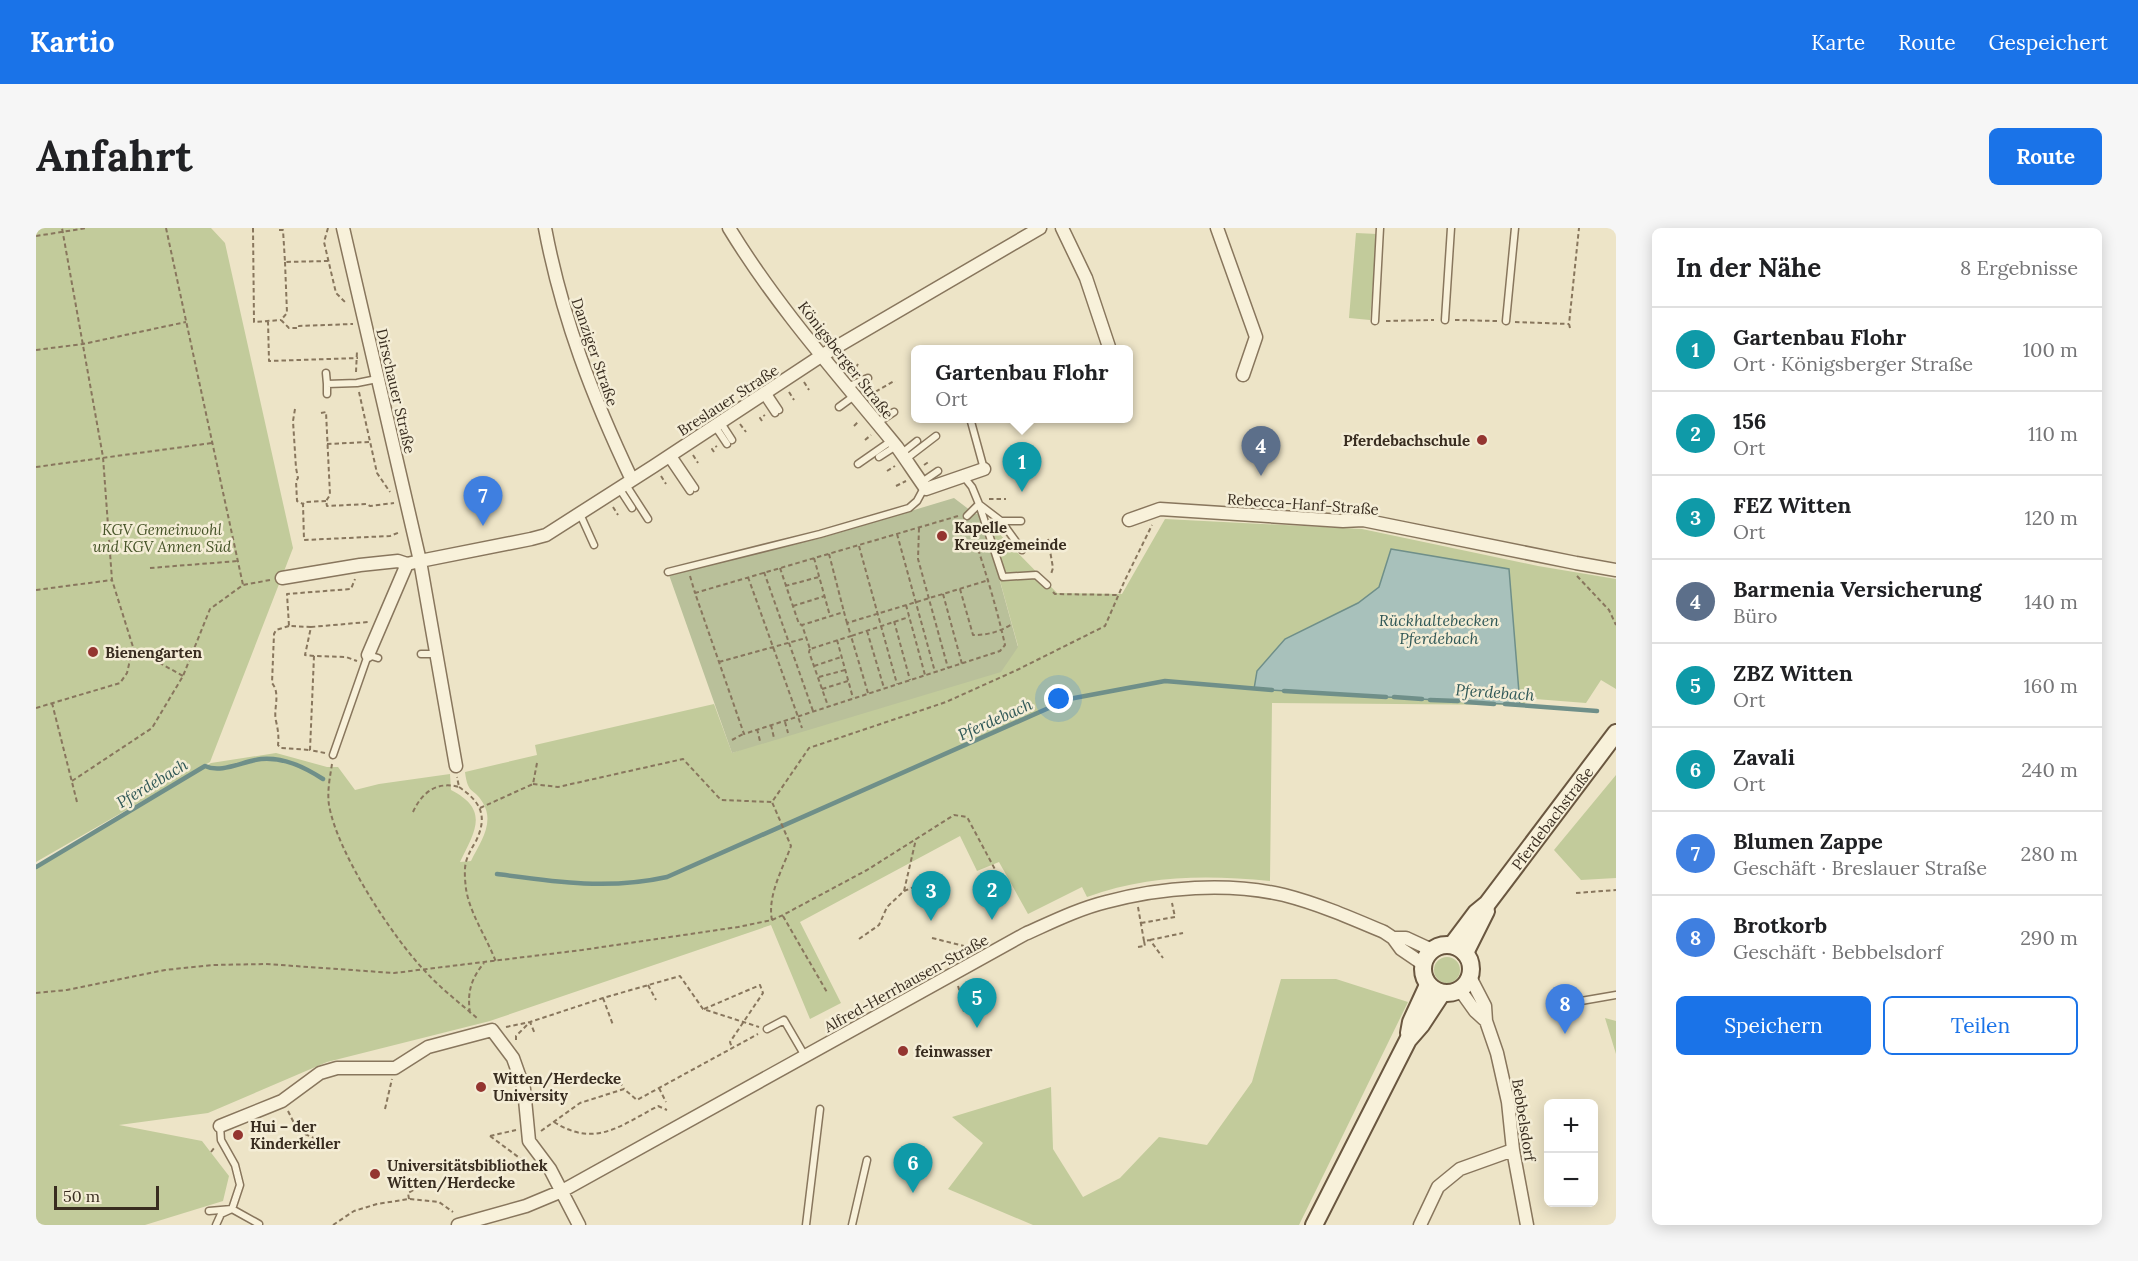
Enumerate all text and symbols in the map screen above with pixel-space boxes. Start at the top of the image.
text: Kartio [30,24,114,60]
text: Karte [1811,29,1865,56]
text: Route [1898,29,1956,56]
text: Gespeichert [1989,29,2108,56]
button: Route [1989,128,2102,185]
text: Anfahrt [36,129,193,183]
text: In der Nähe [1676,251,1821,284]
text: 8 Ergebnisse [1960,255,2078,280]
street label: Danziger Straße [568,295,622,409]
street label: Königsberger Straße [794,297,898,423]
text: Gartenbau Flohr [1733,323,1906,351]
street label: Dirschauer Straße [372,327,420,455]
text: 1 [1691,337,1700,362]
text: 100 m [2023,337,2078,362]
popup [911,345,1133,423]
text: Ort · Königsberger Straße [1733,351,1973,376]
text: Gartenbau Flohr [935,358,1109,386]
street label: Breslauer Straße [674,360,782,440]
text: Ort [935,386,968,411]
text: 156 [1733,407,1766,435]
text: 2 [1690,421,1701,446]
text: 110 m [2028,421,2078,446]
pin: 4 [1242,426,1280,476]
place label: Pferdebachschule [1343,431,1470,450]
marker: Pferdebachschule [1475,433,1489,447]
text: Ort [1733,435,1765,460]
pin: 1 [1002,442,1042,492]
pin: 7 [464,476,502,526]
street label: Rebecca-Hanf-Straße [1226,489,1380,519]
text: FEZ Witten [1733,491,1851,519]
text: 3 [1690,505,1701,530]
text: 120 m [2024,505,2078,530]
place label: Kapelle Kreuzgemeinde [954,518,1067,554]
text: Ort [1733,519,1765,544]
park label: KGV Gemeinwohl und KGV Annen Süd [93,520,232,556]
marker: Kapelle Kreuzgemeinde [935,529,949,543]
text: Barmenia Versicherung [1733,575,1982,603]
text: 4 [1690,589,1701,614]
text: 140 m [2024,589,2078,614]
text: Büro [1733,603,1777,628]
water label: Rückhaltebecken Pferdebach [1379,610,1499,648]
place label: Bienengarten [105,643,203,662]
marker: Bienengarten [86,645,100,659]
text: ZBZ Witten [1733,659,1853,687]
text: 5 [1690,673,1701,698]
text: 160 m [2024,673,2078,698]
water label: Pferdebach [1455,679,1535,705]
your location [1044,684,1073,713]
text: Ort [1733,687,1765,712]
water label: Pferdebach [955,694,1035,744]
text: Zavali [1733,743,1795,771]
water label: Pferdebach [113,754,191,812]
text: 6 [1690,757,1701,782]
text: 240 m [2021,757,2078,782]
street label: Pferdebachstraße [1507,763,1597,873]
text: Ort [1733,771,1765,796]
text: Blumen Zappe [1733,827,1883,855]
text: 7 [1691,841,1700,866]
text: 280 m [2020,841,2078,866]
text: Geschäft · Breslauer Straße [1733,855,1987,880]
pin: 2 [972,870,1012,920]
pin: 3 [912,872,950,921]
text: Brotkorb [1733,911,1827,939]
text: 8 [1690,925,1701,950]
text: 290 m [2020,925,2078,950]
street label: Alfred-Herrhausen-Straße [820,930,992,1037]
text: Geschäft · Bebbelsdorf [1733,939,1943,964]
pin: 5 [958,978,996,1028]
pin: 8 [1546,984,1585,1034]
button: Speichern [1676,996,1871,1055]
button: Teilen [1883,996,2078,1055]
place label: feinwasser [915,1042,993,1061]
marker: feinwasser [896,1044,910,1058]
place label: Witten/Herdecke University [493,1069,621,1105]
street label: Bebbelsdorf [1508,1077,1540,1164]
marker: Witten/Herdecke University [474,1080,488,1094]
map controls [1544,1099,1598,1207]
button: + [1544,1099,1598,1153]
place label: Hui – der Kinderkeller [250,1117,341,1153]
marker: Hui – der Kinderkeller [231,1128,245,1142]
pin: 6 [894,1144,932,1193]
button: − [1544,1153,1598,1207]
place label: Universitätsbibliothek Witten/Herdecke [387,1156,548,1193]
marker: Universitätsbibliothek Witten/Herdecke [368,1167,382,1181]
scale bar [54,1183,159,1210]
text: 50 m [63,1186,100,1206]

